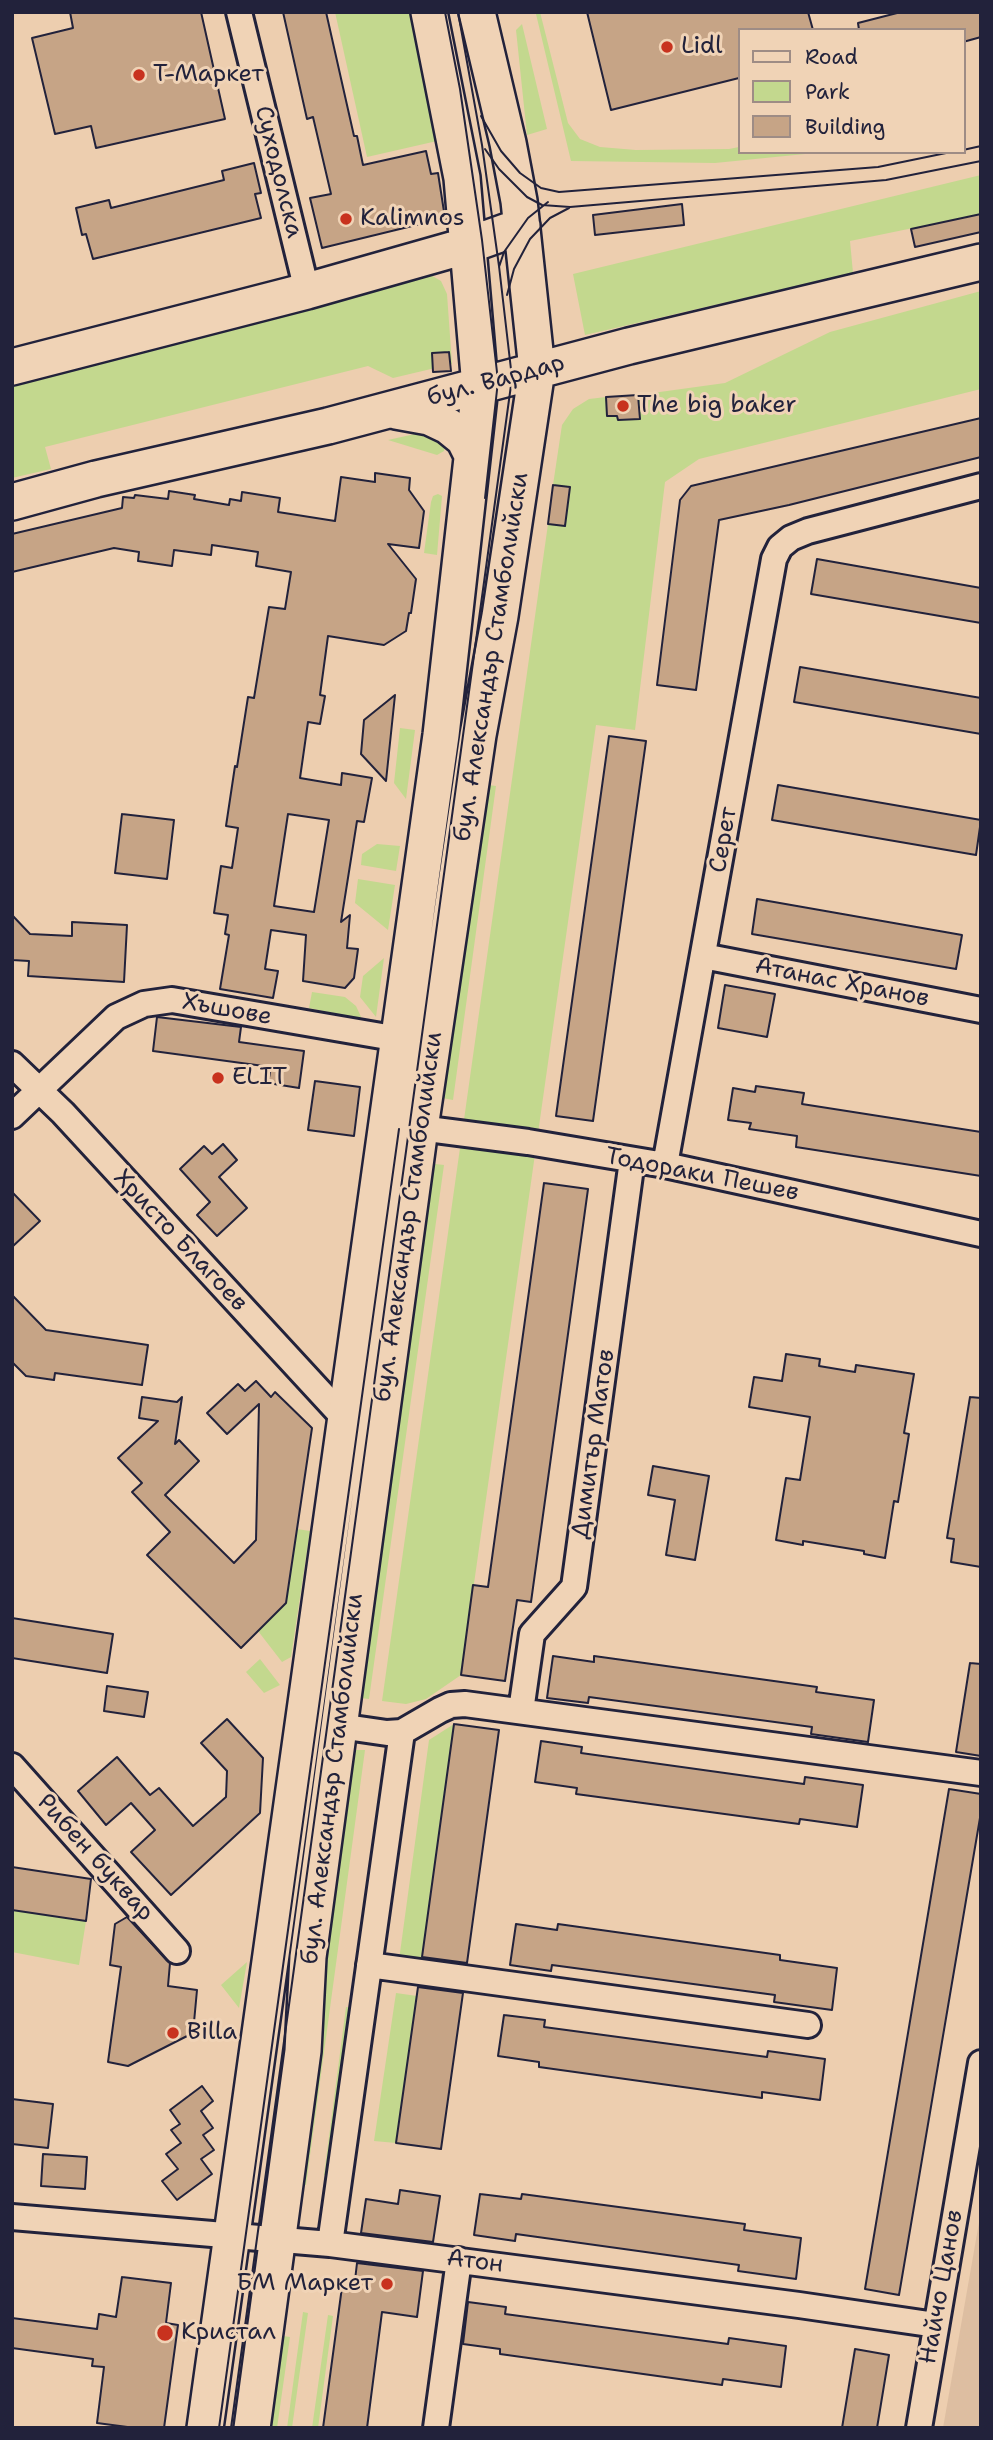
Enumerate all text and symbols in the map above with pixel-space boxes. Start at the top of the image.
legend [738,28,965,154]
place label: Lidl [681,33,722,61]
marker: Lidl [659,39,675,55]
text: Road [805,43,858,71]
place label: Т-Маркет [153,61,264,89]
marker: Т-Маркет [131,67,147,83]
text: Park [805,78,850,106]
street label: Суходолска [248,103,308,241]
text: Building [805,113,885,141]
place label: Kalimnos [360,205,465,233]
marker: Kalimnos [338,211,354,227]
street label: бул. Вардар [424,349,568,413]
place label: The big baker [637,392,797,420]
marker: The big baker [615,398,631,414]
street label: бул. Александър Стамболийски [449,470,535,844]
street label: Серет [704,805,744,875]
street label: Атанас Хранов [753,952,931,1014]
street label: Хъшове [180,988,274,1032]
street label: бул. Александър Стамболийски [369,1030,449,1404]
place label: ELIT [232,1064,287,1092]
marker: ELIT [210,1070,226,1086]
street label: Тодораки Пешев [603,1142,801,1208]
street label: Христо Благоев [107,1164,253,1318]
street label: Димитър Матов [566,1347,622,1541]
street label: бул. Александър Стамболийски [296,1592,370,1966]
street label: Рибен буквар [30,1789,160,1927]
place label: Billa [187,2019,237,2047]
marker: Billa [165,2025,181,2041]
street label: Найчо Цанов [914,2208,970,2366]
street label: Атон [445,2244,505,2280]
place label: БМ Маркет [236,2270,373,2298]
marker: БМ Маркет [379,2276,395,2292]
place label: Кристал [181,2319,276,2347]
marker: Кристал [155,2323,175,2343]

